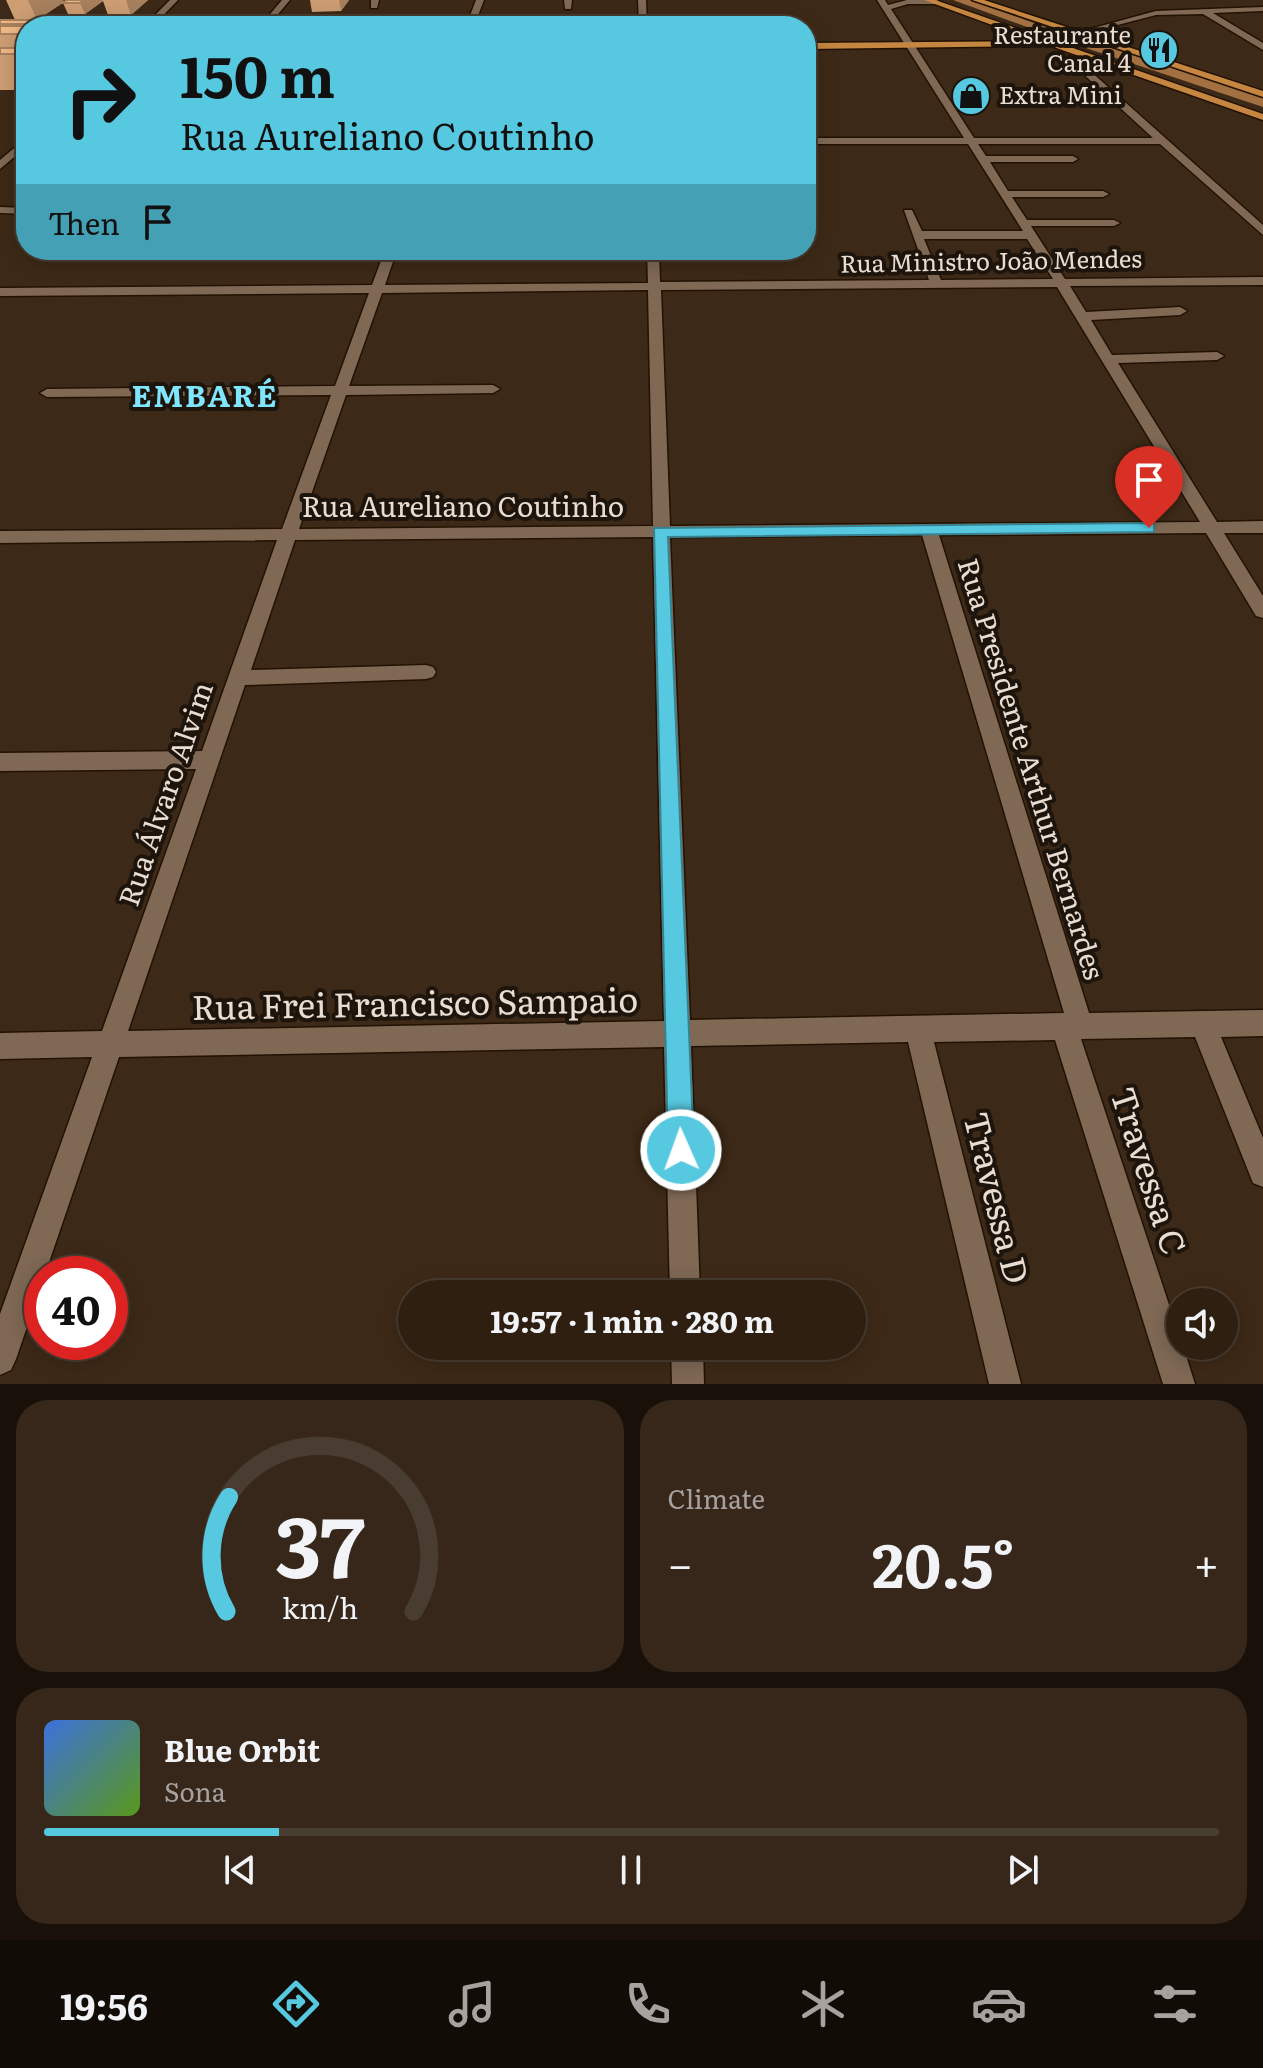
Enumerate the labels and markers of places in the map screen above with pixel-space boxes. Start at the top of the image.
place label: Restaurante Canal 4 [993,16,1131,79]
restaurant icon: Restaurante Canal 4 [1138,29,1180,71]
shop icon: Extra Mini [950,75,992,117]
place label: Extra Mini [999,76,1122,111]
pin [1115,446,1183,528]

